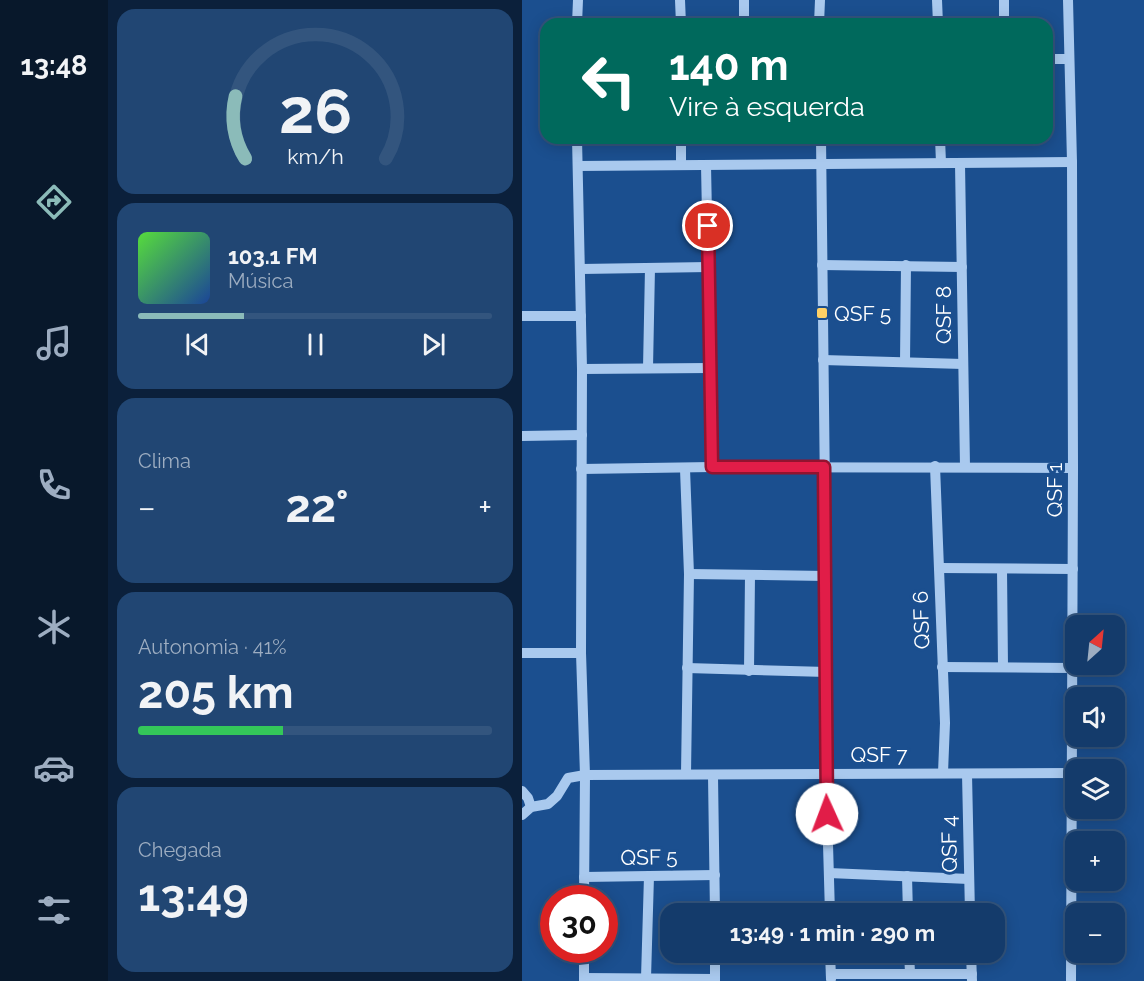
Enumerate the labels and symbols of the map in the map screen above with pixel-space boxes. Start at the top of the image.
pin [682,200,733,251]
street label: QSF 8 [931,286,956,344]
place label: QSF 5 [834,301,891,326]
marker: QSF 5 [815,306,829,320]
street label: QSF 1 [1042,463,1067,517]
street label: QSF 6 [907,590,935,650]
north arrow [1065,615,1125,675]
street label: QSF 7 [851,742,908,767]
position arrow [795,782,859,846]
street label: QSF 4 [936,815,962,873]
street label: QSF 5 [620,844,678,870]
speed limit sign: 30 [540,885,618,963]

